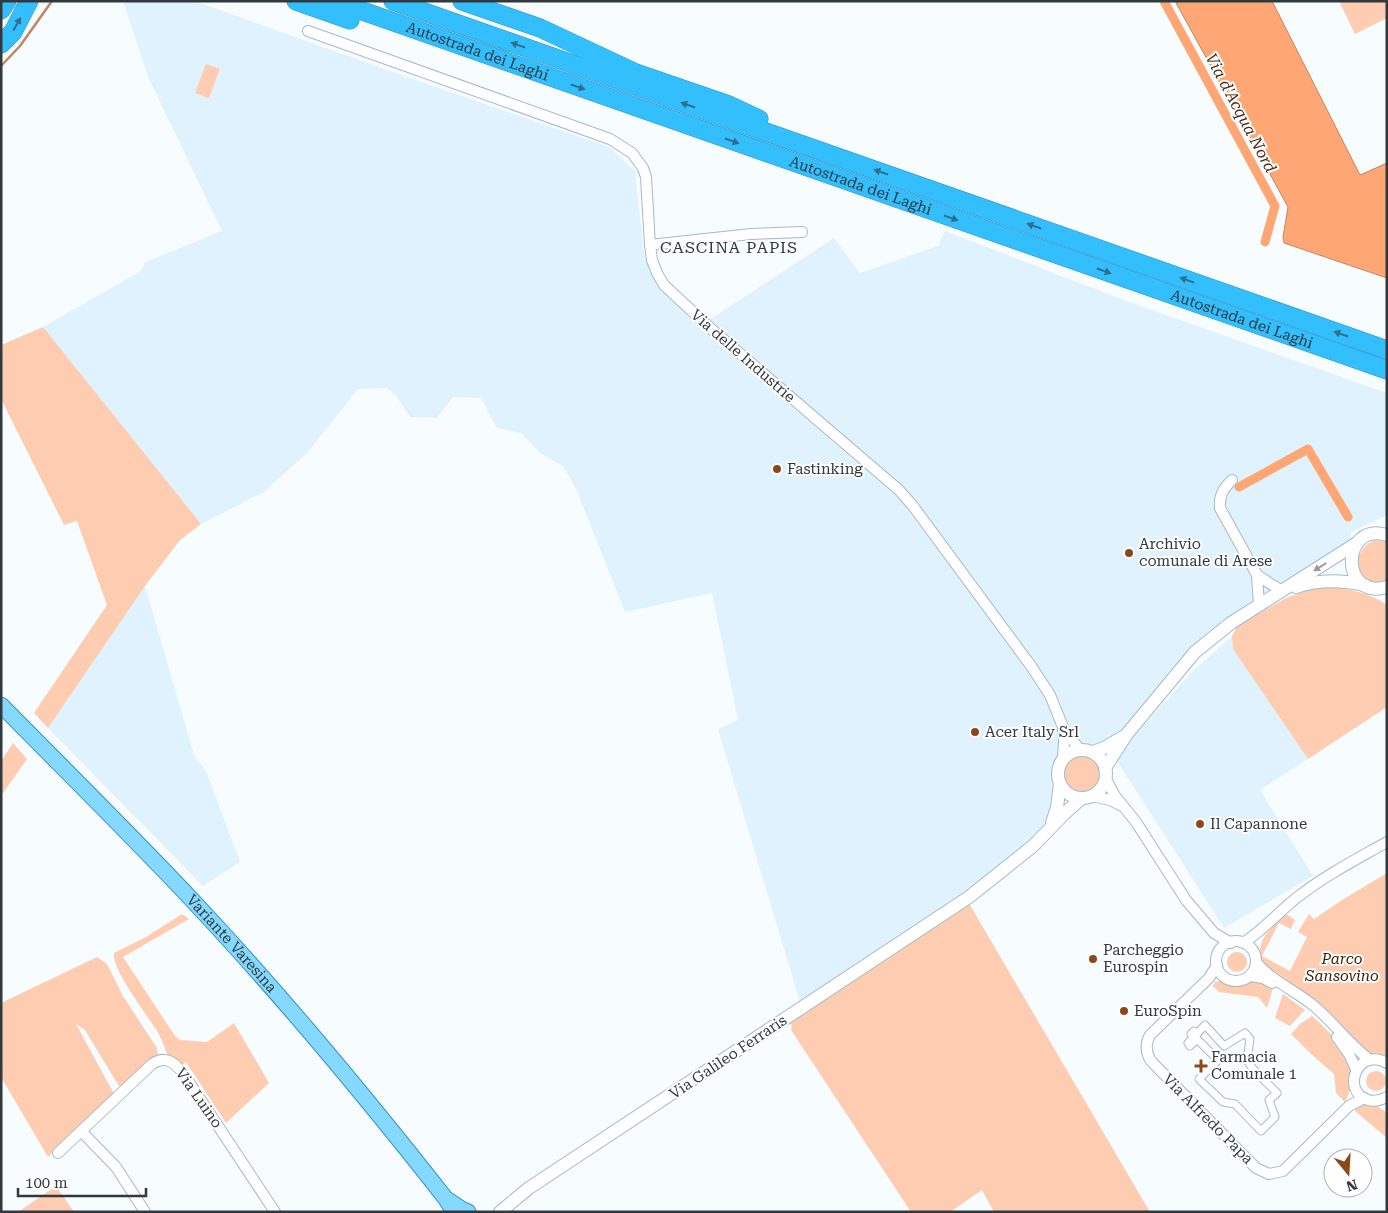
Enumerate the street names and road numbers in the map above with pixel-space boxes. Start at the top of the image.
street label: Autostrada dei Laghi [404,18,551,85]
street label: Autostrada dei Laghi [787,152,934,219]
street label: Autostrada dei Laghi [1168,286,1316,352]
street label: Via delle Industrie [687,306,799,406]
street label: Variante Varesina [183,891,281,996]
street label: Via Galileo Ferraris [666,1011,790,1103]
street label: Via Luino [172,1064,226,1132]
street label: Via Alfredo Papa [1159,1070,1257,1168]

